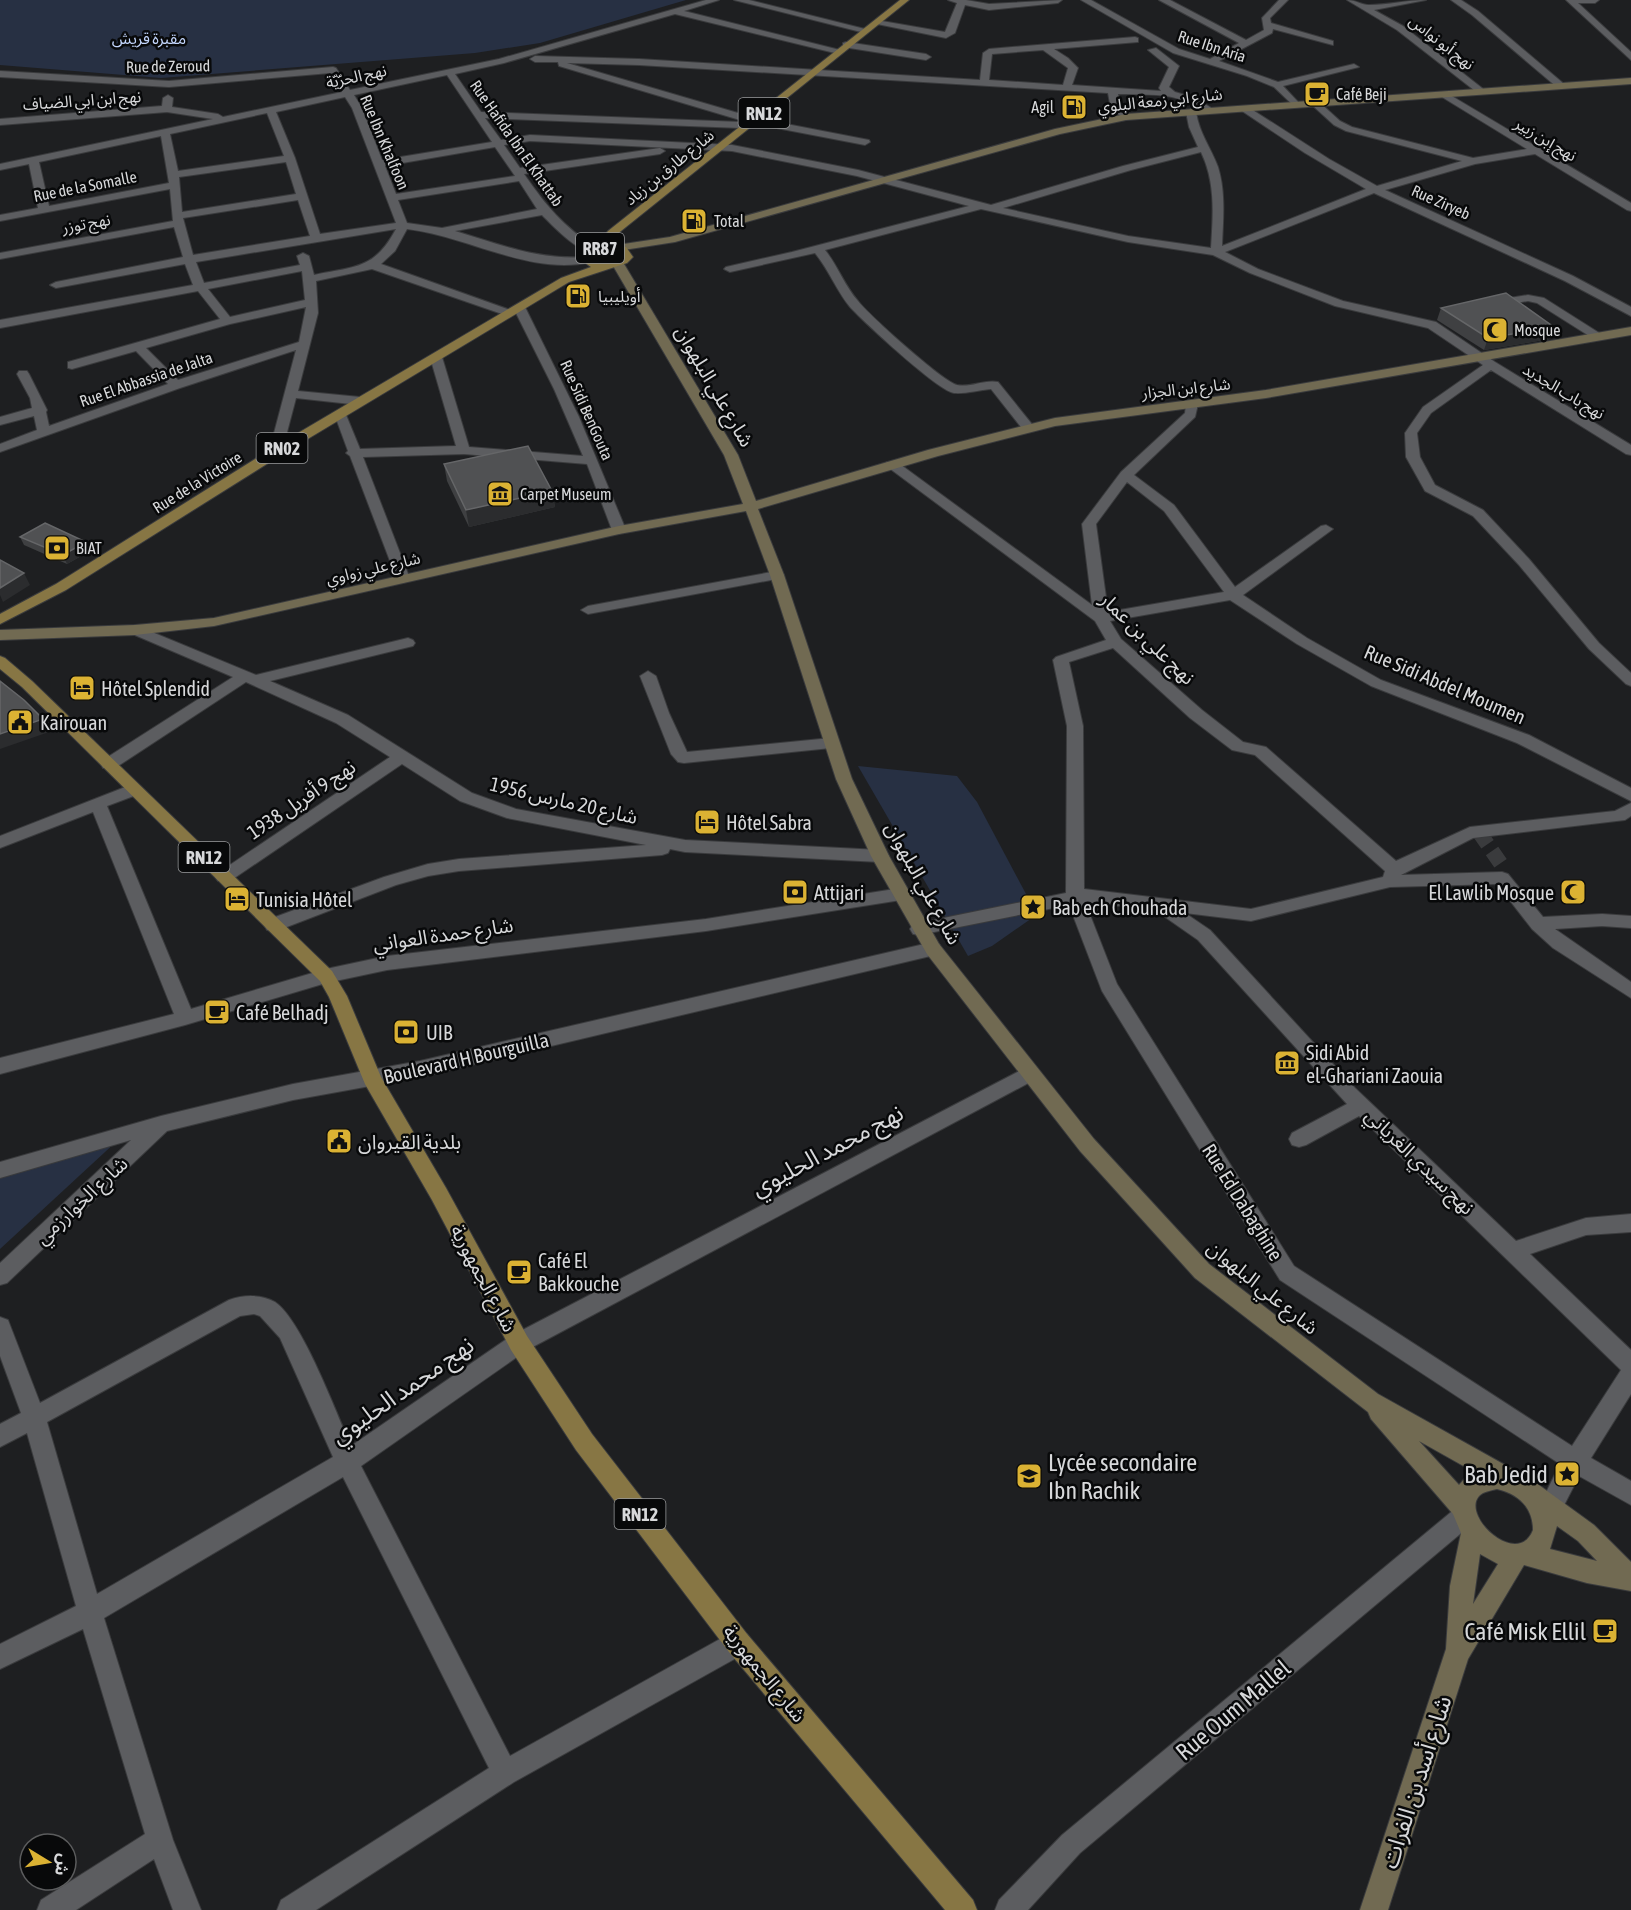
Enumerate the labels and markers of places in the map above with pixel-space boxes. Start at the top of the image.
cafe icon: Café Beji [1302,79,1332,109]
place label: Café Beji [1336,85,1387,104]
fuel station icon: Agil [1059,92,1089,122]
place label: Agil [1031,98,1055,117]
fuel station icon: Total [679,206,709,236]
place label: Total [714,212,745,230]
fuel station icon: أويليبيا [563,281,593,311]
place label: أويليبيا [598,287,641,306]
mosque icon: Mosque [1480,315,1510,345]
place label: Mosque [1514,321,1560,340]
museum icon: Carpet Museum [485,479,515,509]
place label: Carpet Museum [520,485,612,504]
bank icon: BIAT [42,533,72,563]
place label: BIAT [76,539,102,557]
hotel icon: Hôtel Splendid [67,673,97,703]
place label: Hôtel Splendid [101,677,210,700]
public building icon: Kairouan [5,707,35,737]
place label: Kairouan [40,711,107,734]
hotel icon: Hôtel Sabra [692,807,722,837]
place label: Hôtel Sabra [726,811,812,834]
bank icon: Attijari [780,877,810,907]
mosque icon: El Lawlib Mosque [1558,877,1588,907]
place label: Attijari [814,881,864,904]
place label: El Lawlib Mosque [1428,881,1554,904]
hotel icon: Tunisia Hôtel [222,884,252,914]
place label: Tunisia Hôtel [256,888,353,911]
place icon: Bab ech Chouhada [1018,892,1048,922]
place label: Bab ech Chouhada [1052,896,1187,919]
cafe icon: Café Belhadj [202,997,232,1027]
place label: Café Belhadj [236,1001,329,1024]
bank icon: UIB [391,1017,421,1047]
place label: UIB [426,1021,453,1044]
place label: Sidi Abid el-Ghariani Zaouia [1306,1041,1443,1087]
museum icon: Sidi Abid el-Ghariani Zaouia [1272,1048,1302,1078]
public building icon: بلدية القيروان [324,1126,354,1156]
place label: بلدية القيروان [358,1130,461,1154]
place label: Café El Bakkouche [538,1249,619,1295]
cafe icon: Café El Bakkouche [504,1257,534,1287]
place label: Lycée secondaire Ibn Rachik [1048,1449,1197,1504]
place icon: Bab Jedid [1552,1459,1582,1489]
school or university icon: Lycée secondaire Ibn Rachik [1014,1461,1044,1491]
place label: Bab Jedid [1464,1461,1548,1488]
cafe icon: Café Misk Ellil [1590,1616,1620,1646]
place label: Café Misk Ellil [1464,1618,1587,1645]

